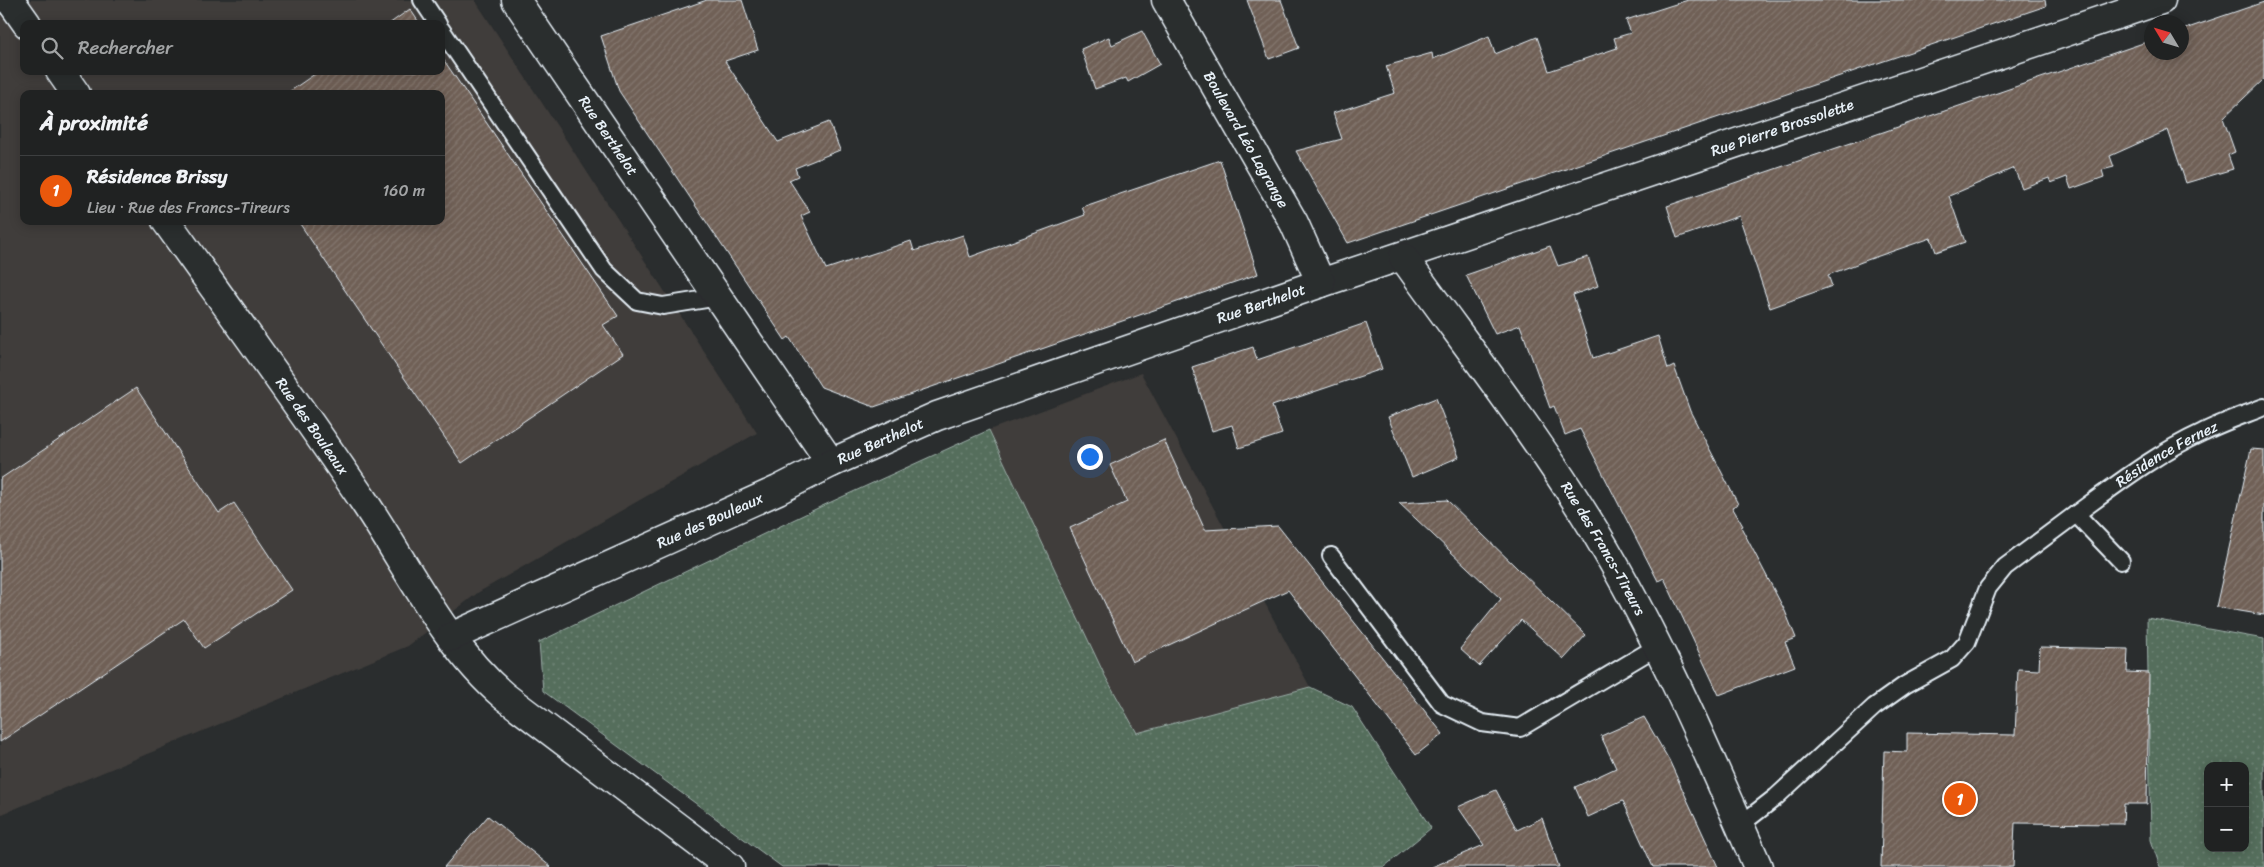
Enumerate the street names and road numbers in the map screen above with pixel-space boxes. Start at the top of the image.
street label: Boulevard Léo Lagrange [1196,66,1296,213]
street label: Rue Berthelot [572,90,645,181]
street label: Rue Pierre Brossolette [1707,91,1857,164]
street label: Rue Berthelot [1213,276,1309,331]
street label: Rue des Bouleaux [269,372,356,481]
street label: Rue Berthelot [833,410,928,472]
street label: Résidence Fernez [2110,413,2223,494]
street label: Rue des Francs-Tireurs [1554,476,1653,621]
street label: Rue des Bouleaux [652,485,768,556]

